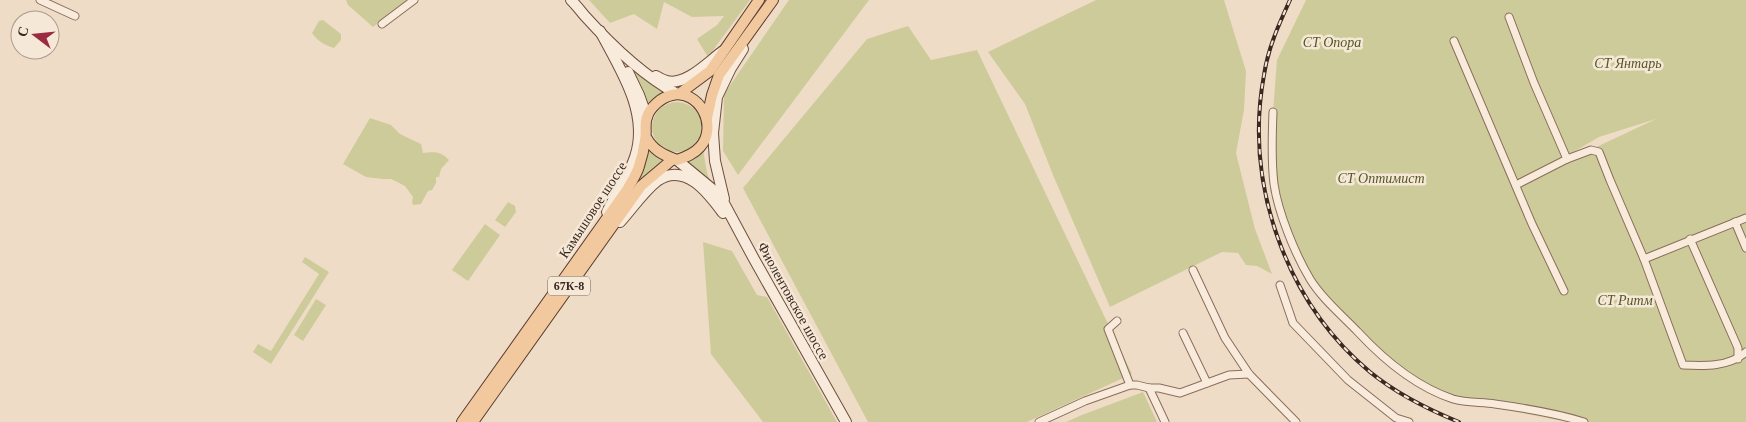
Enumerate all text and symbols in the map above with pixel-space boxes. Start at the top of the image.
north arrow [10,10,60,60]
text: С [14,25,32,38]
park label: СТ Опора [1303,35,1361,50]
park label: СТ Янтарь [1594,56,1662,71]
street label: Камышовое шоссе [556,159,630,261]
park label: СТ Оптимист [1337,171,1425,186]
street label: Фиолентовское шоссе [755,240,831,362]
road number: 67К-8 [548,276,590,296]
park label: СТ Ритм [1597,293,1653,308]

